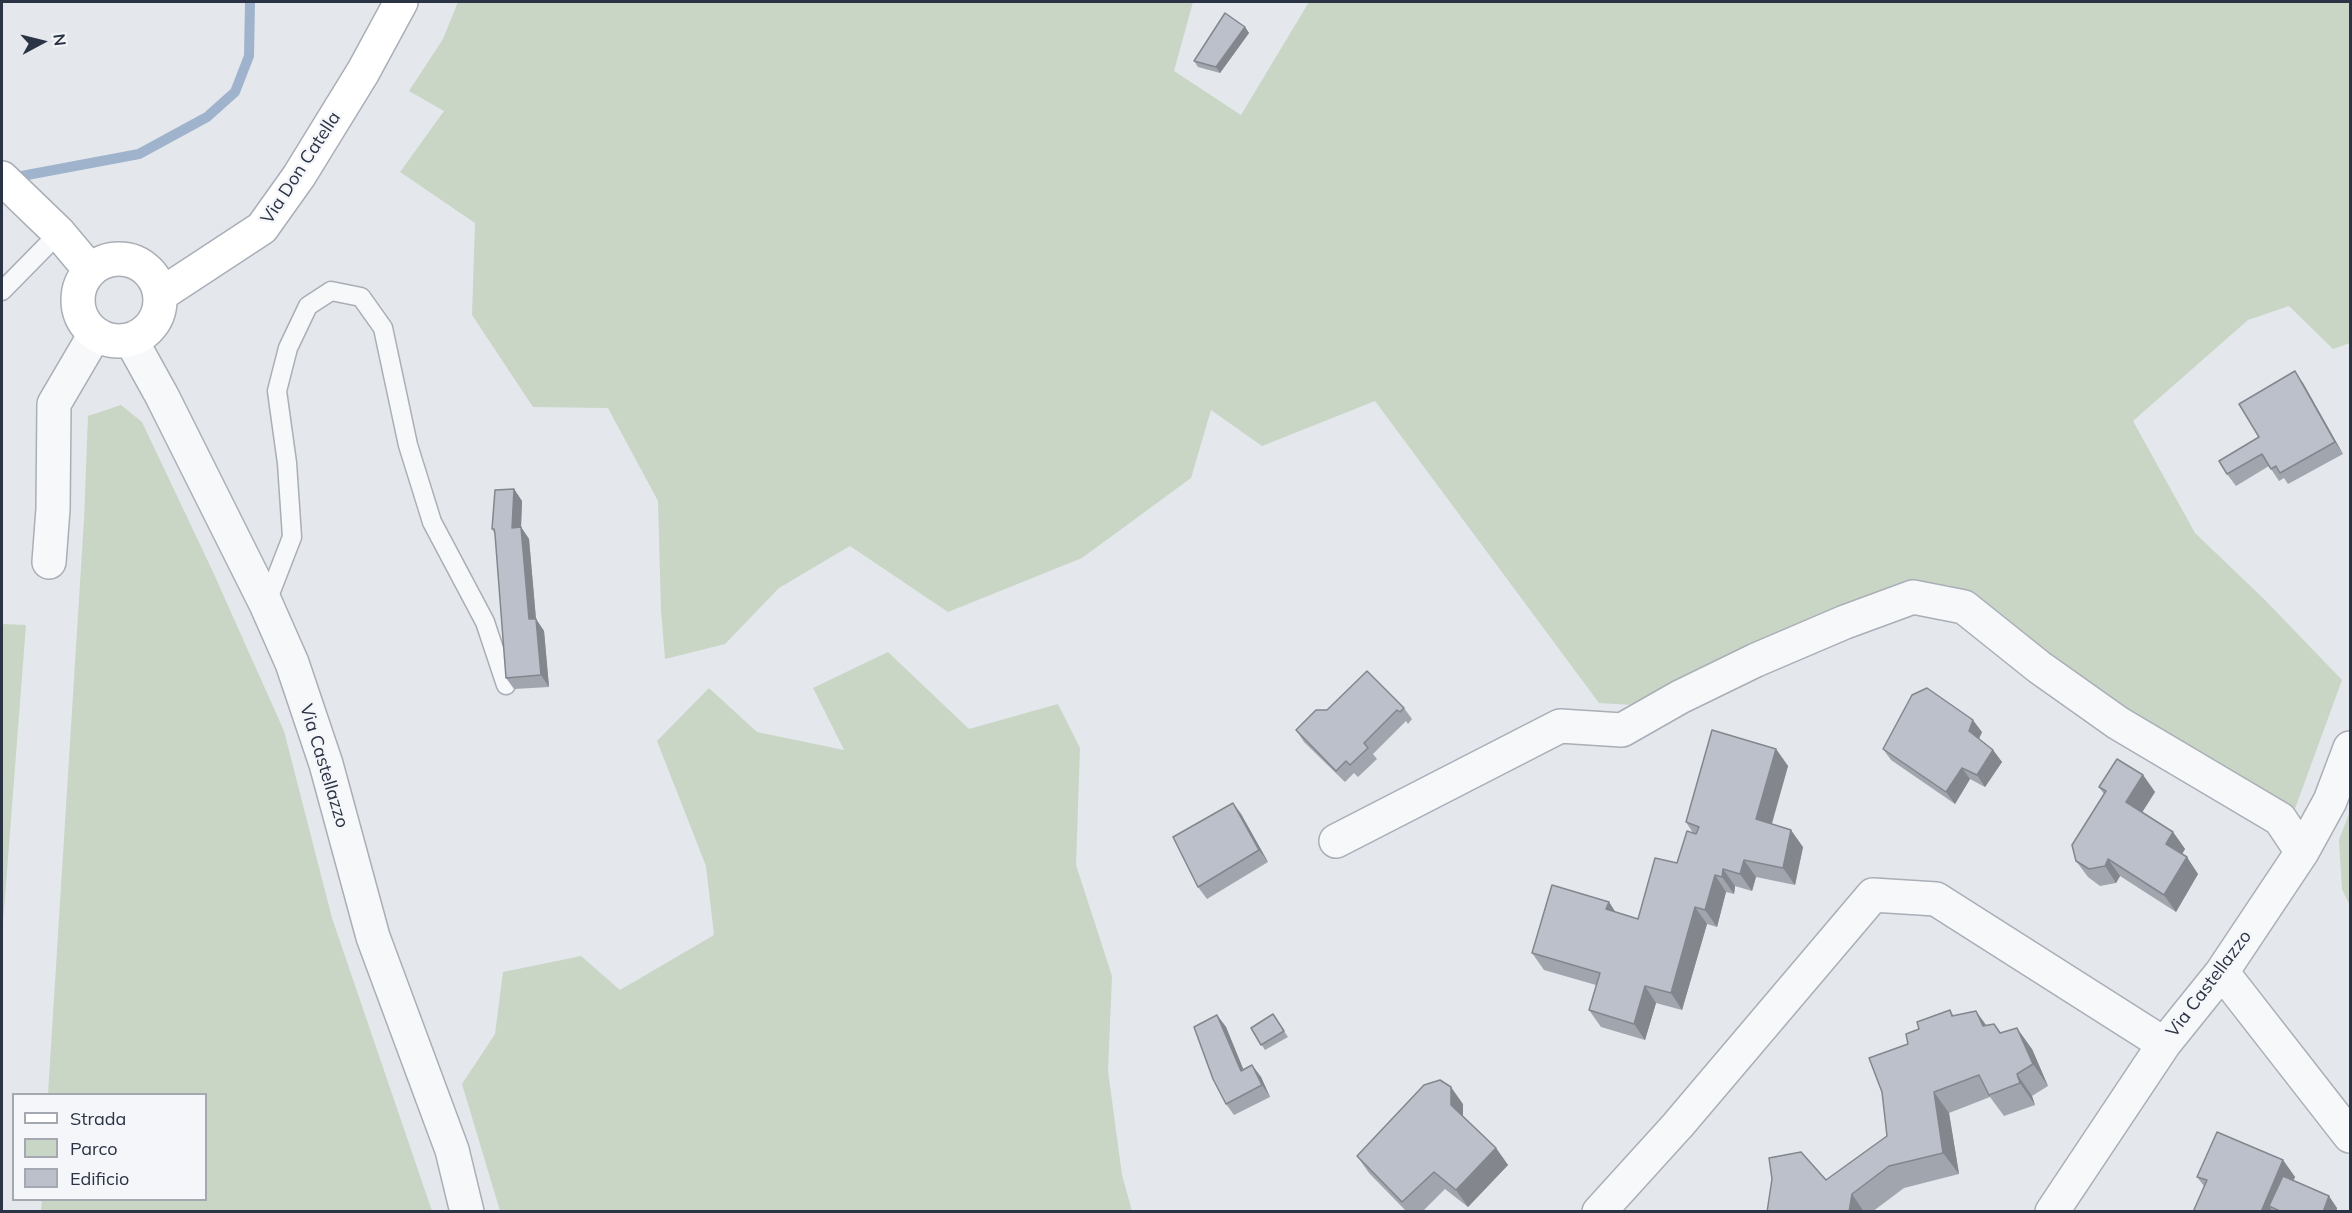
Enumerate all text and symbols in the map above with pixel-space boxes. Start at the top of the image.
north arrow [12,12,72,72]
text: N [49,33,71,47]
street label: Via Don Catella [257,108,345,228]
street label: Via Castellazzo [295,702,353,830]
street label: Via Castellazzo [2162,926,2256,1042]
legend [12,1093,207,1201]
text: Strada [70,1107,126,1130]
text: Parco [70,1137,118,1160]
text: Edificio [70,1167,129,1190]

